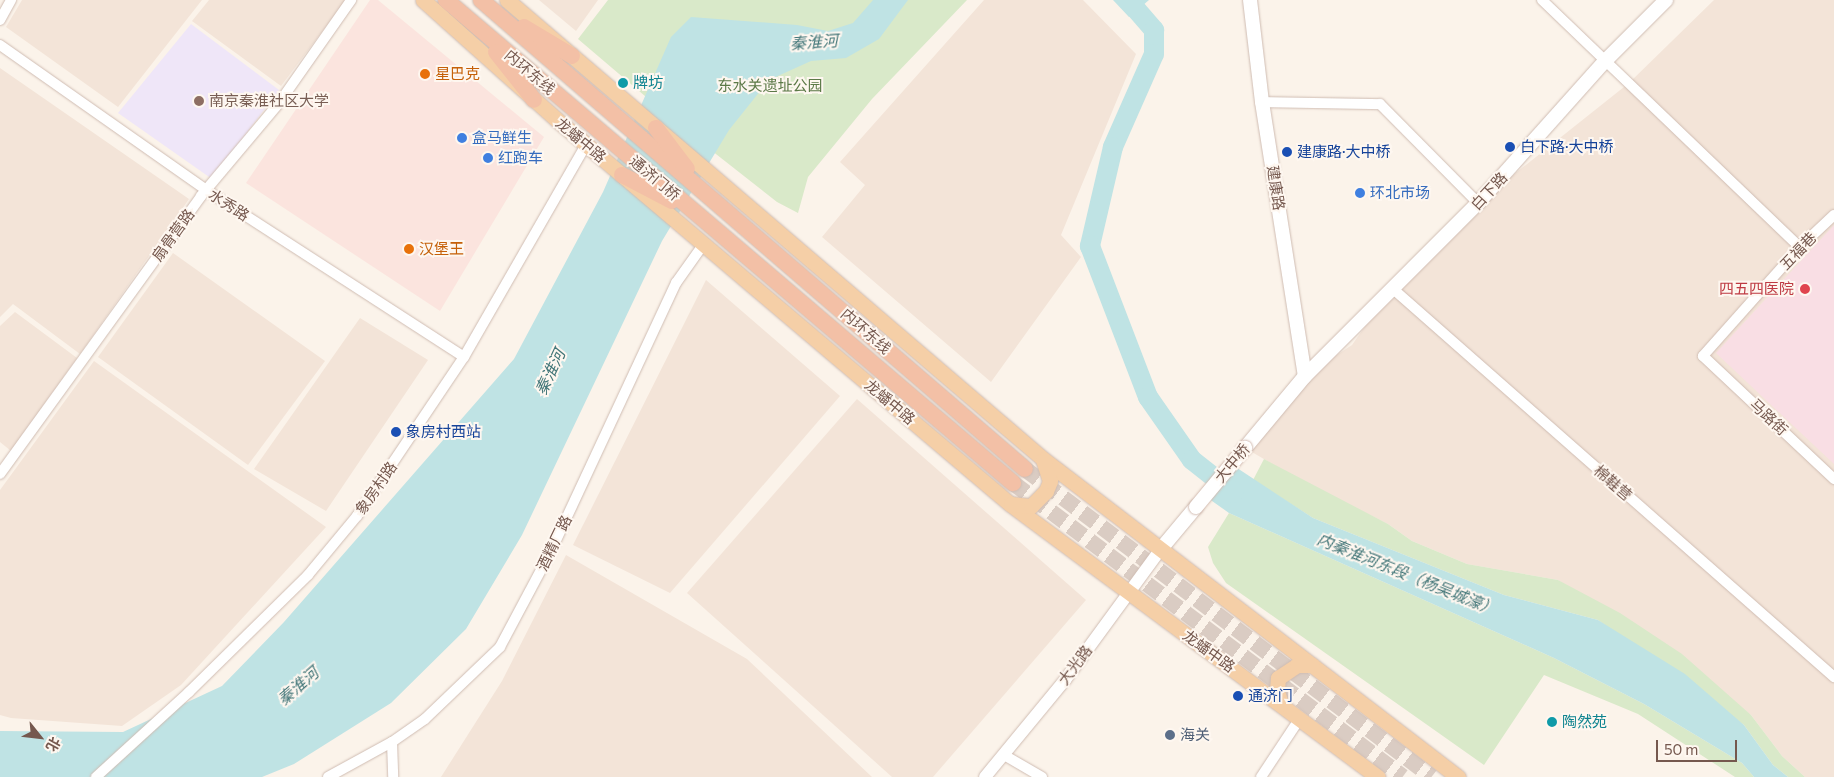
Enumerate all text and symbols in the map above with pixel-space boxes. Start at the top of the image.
water label: 秦淮河 [789,31,839,53]
street label: 内环东线 [501,46,559,98]
place label: 星巴克 [435,65,480,83]
marker: 星巴克 [419,68,431,80]
place label: 牌坊 [633,74,663,92]
marker: 牌坊 [617,77,629,89]
park label: 东水关遗址公园 [718,77,822,95]
place label: 南京秦淮社区大学 [209,92,329,110]
marker: 南京秦淮社区大学 [193,95,205,107]
street label: 龙蟠中路 [552,114,610,166]
place label: 盒马鲜生 [472,129,532,147]
marker: 盒马鲜生 [456,132,468,144]
place label: 白下路·大中桥 [1520,138,1614,156]
marker: 白下路·大中桥 [1504,141,1516,153]
place label: 建康路·大中桥 [1297,143,1391,161]
marker: 建康路·大中桥 [1281,146,1293,158]
place label: 红跑车 [498,149,543,167]
marker: 红跑车 [482,152,494,164]
street label: 通济门桥 [626,152,684,204]
street label: 建康路 [1264,164,1288,212]
street label: 白下路 [1467,168,1511,214]
place label: 环北市场 [1370,184,1430,202]
street label: 水秀路 [205,185,253,225]
marker: 环北市场 [1354,187,1366,199]
street label: 扇骨营路 [148,205,198,265]
street label: 五福巷 [1776,229,1820,273]
place label: 汉堡王 [419,240,464,258]
marker: 汉堡王 [403,243,415,255]
place label: 四五四医院 [1719,280,1794,298]
marker: 四五四医院 [1798,282,1812,296]
street label: 内环东线 [837,305,895,357]
water label: 秦淮河 [531,346,569,398]
street label: 龙蟠中路 [861,376,919,428]
street label: 马路街 [1746,395,1792,439]
place label: 象房村西站 [406,423,481,441]
marker: 象房村西站 [390,426,402,438]
street label: 大中桥 [1211,440,1253,486]
street label: 象房村路 [351,458,401,518]
street label: 棉鞋营 [1590,461,1636,505]
street label: 酒精厂路 [533,512,575,574]
water label: 内秦淮河东段（杨吴城濠） [1314,529,1500,619]
street label: 龙蟠中路 [1179,626,1239,676]
street label: 大光路 [1054,642,1096,688]
water label: 秦淮河 [274,663,322,709]
place label: 通济门 [1248,687,1293,705]
marker: 通济门 [1232,690,1244,702]
north arrow [15,712,65,762]
place label: 陶然苑 [1562,713,1607,731]
marker: 陶然苑 [1546,716,1558,728]
place label: 海关 [1180,726,1210,744]
marker: 海关 [1164,729,1176,741]
scale bar [1659,730,1740,762]
text: 北 [43,734,64,755]
text: 50 m [1664,740,1698,758]

